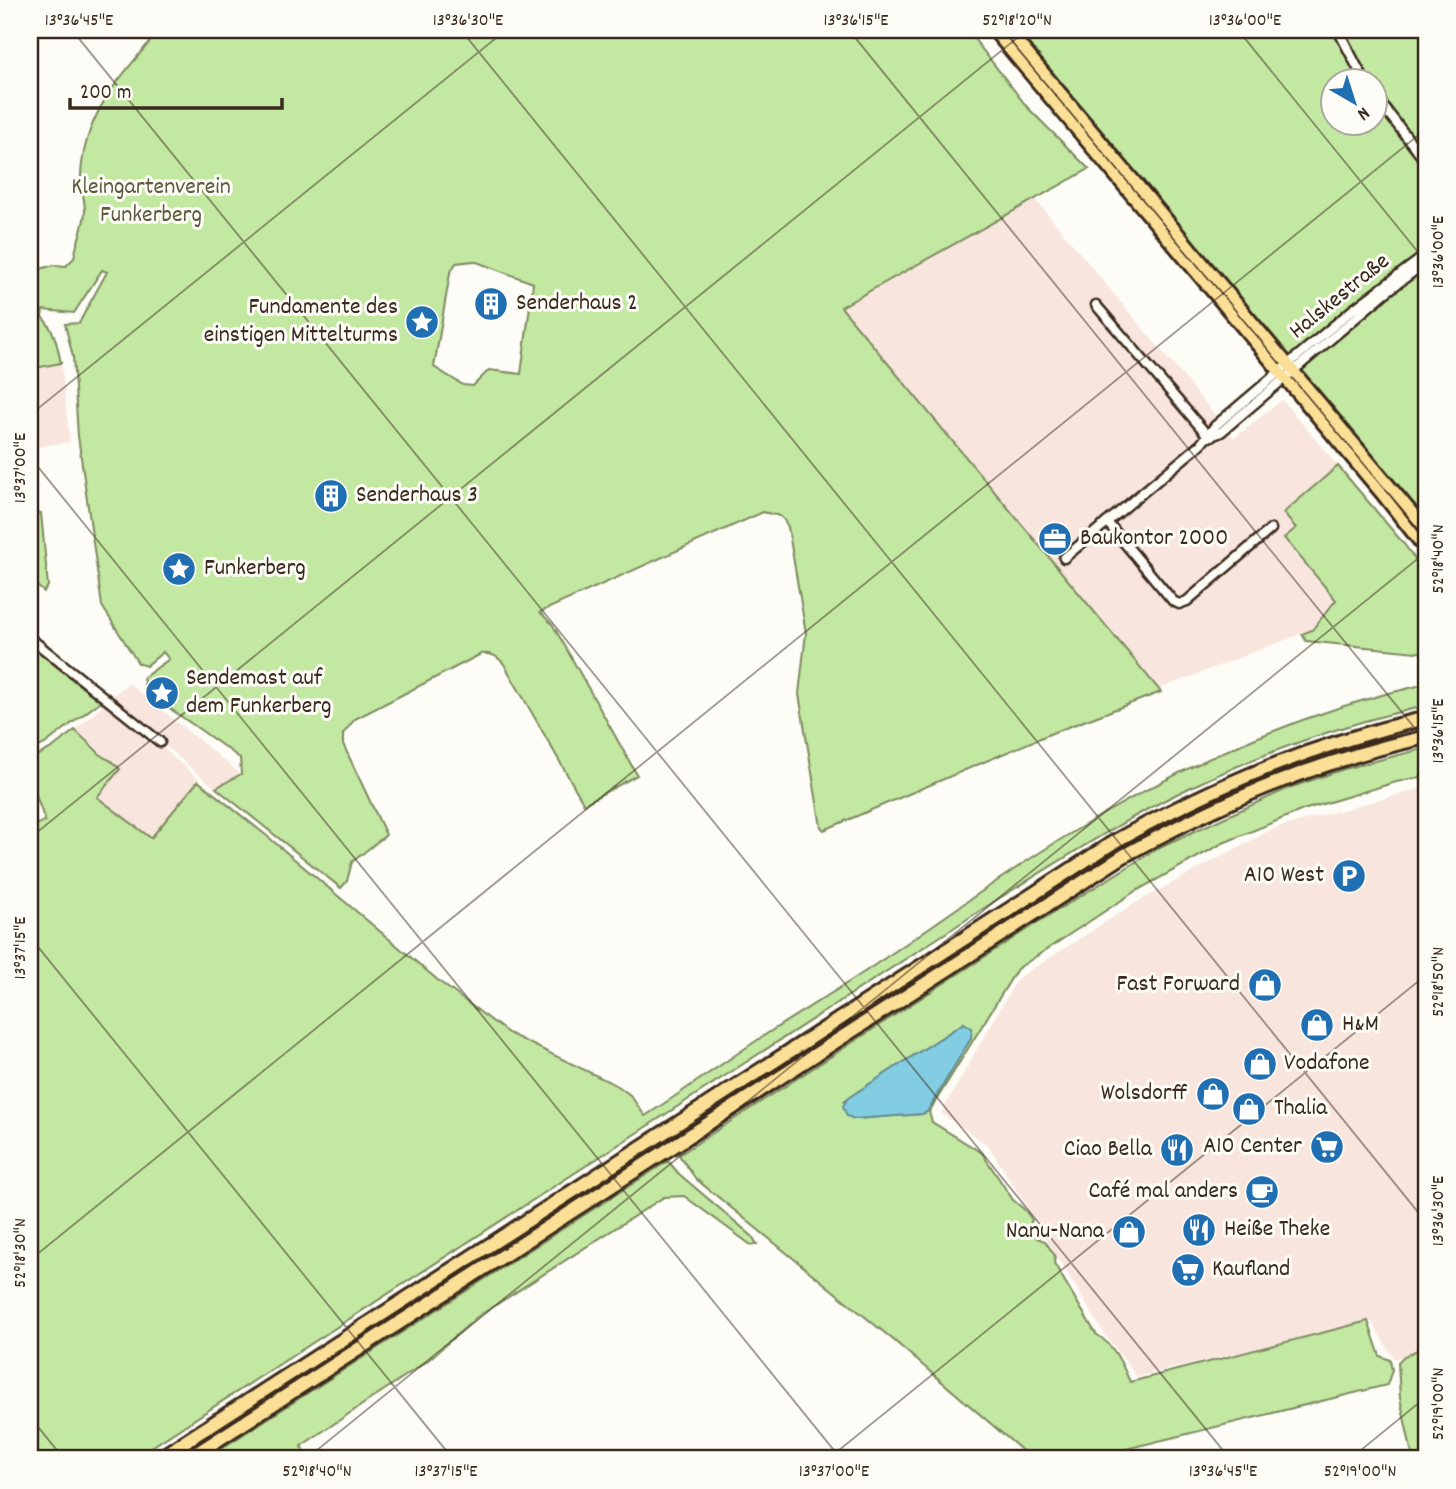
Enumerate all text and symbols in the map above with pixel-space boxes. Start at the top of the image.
text: 13°36'45"E [45,9,113,34]
text: 13°36'30"E [433,9,503,34]
text: 13°36'15"E [824,9,888,34]
text: 52°18'20"N [982,9,1052,34]
text: 13°36'00"E [1209,9,1281,34]
scale bar [70,66,282,110]
north arrow [1320,66,1390,136]
text: 200 m [80,79,131,109]
text: N [1350,99,1375,126]
park label: Kleingartenverein Funkerberg [71,171,231,233]
text: 13°36'00"E [1427,216,1452,288]
street label: Halskestraße [1282,246,1398,348]
building icon: Senderhaus 2 [472,285,510,323]
place label: Senderhaus 2 [516,287,638,321]
place label: Fundamente des einstigen Mittelturms [204,291,398,353]
place icon: Fundamente des einstigen Mittelturms [403,303,441,341]
text: 13°37'00"E [9,433,34,503]
building icon: Senderhaus 3 [312,477,350,515]
place label: Senderhaus 3 [356,479,478,513]
office icon: Baukontor 2000 [1036,520,1074,558]
place label: Baukontor 2000 [1080,522,1228,556]
text: 52°18'40"N [1427,524,1452,594]
place icon: Funkerberg [160,550,198,588]
place label: Funkerberg [204,552,306,586]
place label: Sendemast auf dem Funkerberg [186,662,332,724]
place icon: Sendemast auf dem Funkerberg [143,674,181,712]
text: 13°36'15"E [1427,699,1452,763]
parking icon: A10 West [1330,857,1368,895]
place label: A10 West [1244,859,1324,893]
text: 13°37'15"E [9,917,34,980]
text: 52°18'50"N [1427,947,1452,1017]
shop icon: Fast Forward [1246,966,1284,1004]
place label: Fast Forward [1116,968,1240,1002]
shop icon: H&M [1298,1006,1336,1044]
place label: H&M [1342,1008,1379,1042]
shop icon: Vodafone [1241,1045,1279,1083]
place label: Vodafone [1284,1047,1370,1081]
shop icon: Wolsdorff [1194,1075,1232,1113]
place label: Wolsdorff [1101,1077,1188,1111]
shop icon: Thalia [1230,1090,1268,1128]
place label: Thalia [1274,1092,1328,1126]
supermarket icon: A10 Center [1308,1128,1346,1166]
place label: A10 Center [1203,1130,1302,1164]
restaurant icon: Ciao Bella [1158,1131,1196,1169]
place label: Ciao Bella [1064,1133,1153,1167]
cafe icon: Café mal anders [1243,1173,1281,1211]
place label: Café mal anders [1088,1175,1238,1209]
text: 13°36'30"E [1427,1176,1452,1246]
restaurant icon: Heiße Theke [1180,1211,1218,1249]
shop icon: Nanu-Nana [1110,1213,1148,1251]
place label: Heiße Theke [1224,1213,1330,1247]
place label: Nanu-Nana [1006,1215,1105,1249]
text: 52°18'30"N [9,1218,34,1288]
supermarket icon: Kaufland [1169,1251,1207,1289]
place label: Kaufland [1212,1253,1290,1287]
text: 52°19'00"N [1427,1368,1452,1440]
text: 52°18'40"N [282,1460,352,1485]
text: 13°37'15"E [415,1460,478,1485]
text: 13°37'00"E [799,1460,869,1485]
text: 13°36'45"E [1189,1460,1257,1485]
text: 52°19'00"N [1324,1460,1396,1485]

